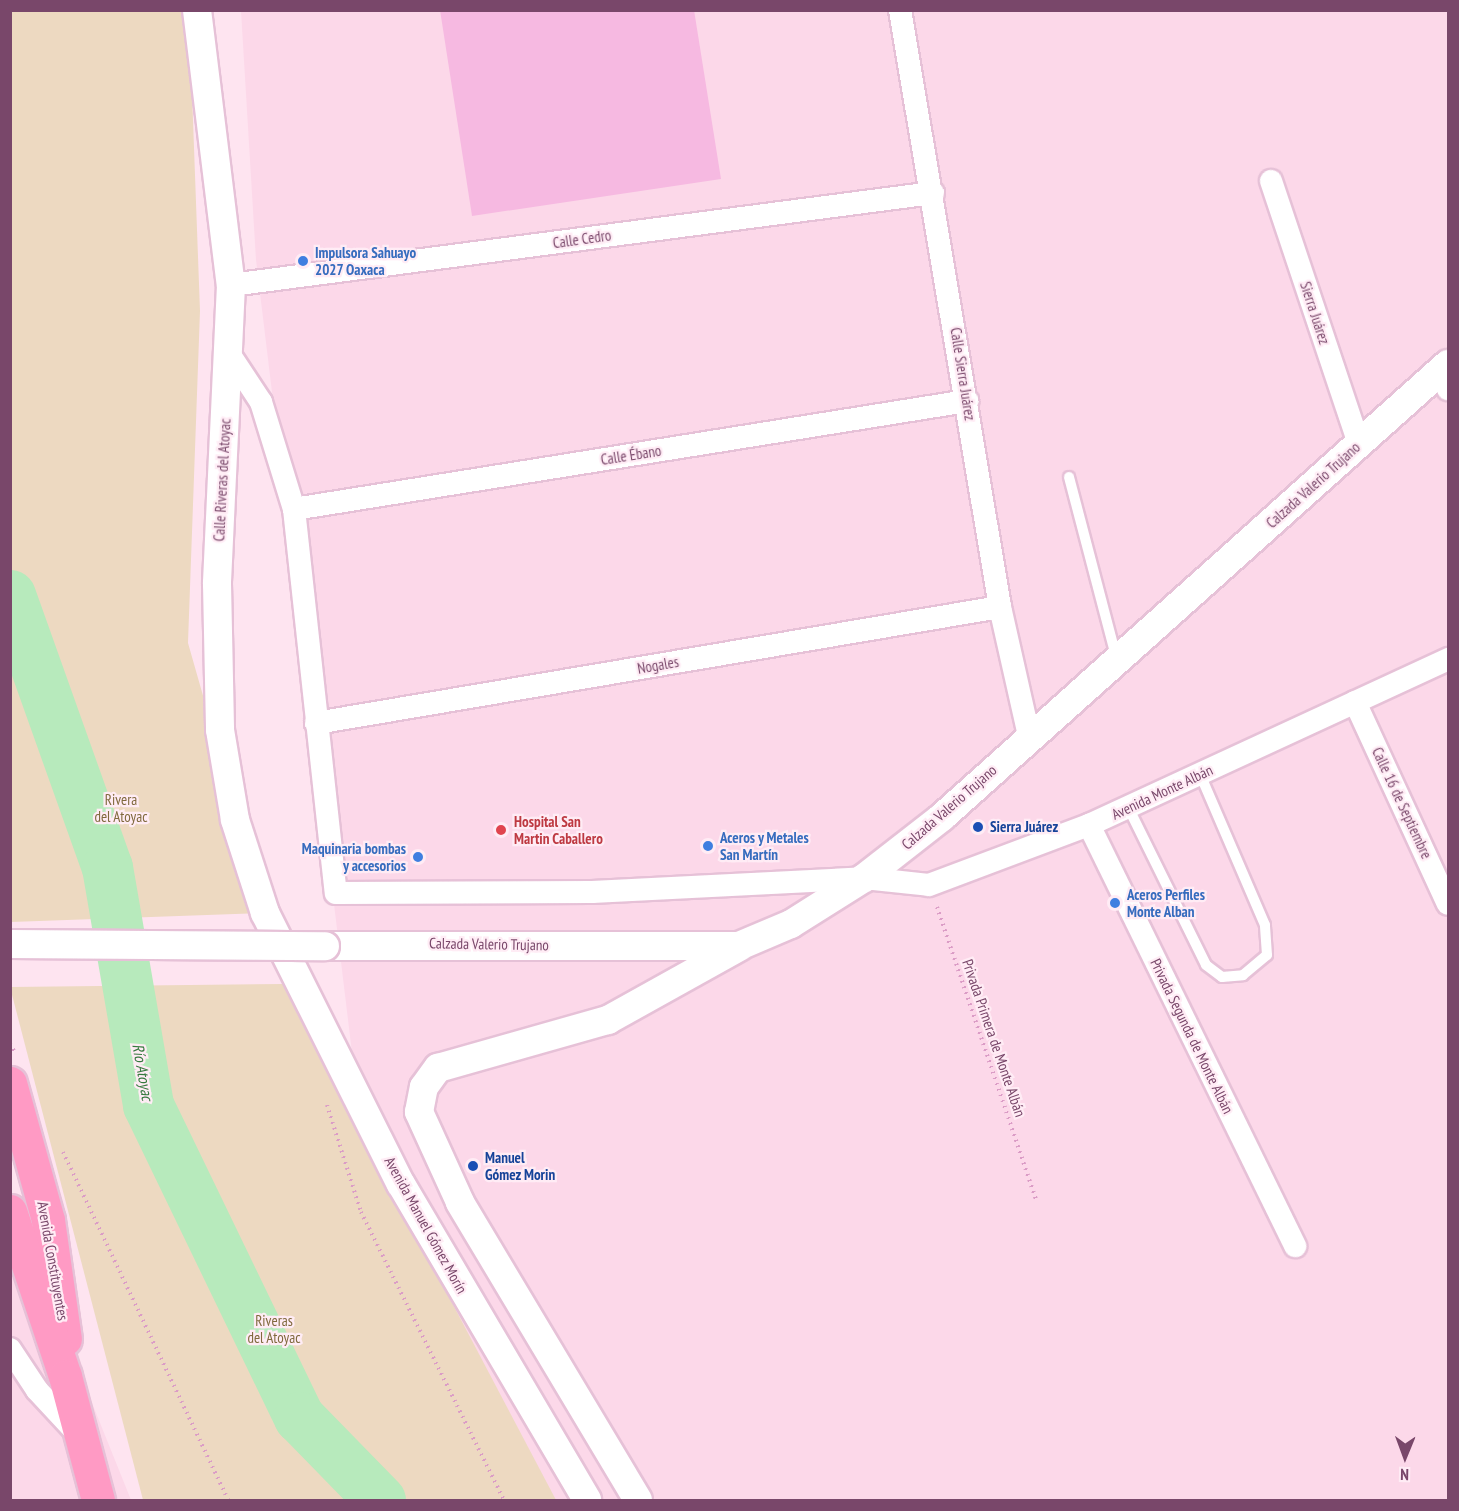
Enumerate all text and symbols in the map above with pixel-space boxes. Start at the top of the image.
street label: Calle Cedro [552,226,612,252]
place label: Impulsora Sahuayo 2027 Oaxaca [315,243,416,278]
marker: Impulsora Sahuayo 2027 Oaxaca [296,254,310,268]
street label: Sierra Juárez [1296,279,1334,347]
street label: Calle Sierra Juárez [947,326,979,422]
street label: Calle Riveras del Atoyac [210,418,234,542]
street label: Calzada Valerio Trujano [1262,438,1364,532]
street label: Calle Ébano [599,441,663,469]
street label: Nogales [636,653,680,677]
street label: Calle 16 de Septiembre [1368,744,1436,862]
street label: Calzada Valerio Trujano [898,761,1000,853]
street label: Avenida Monte Albán [1108,761,1216,823]
park label: Rivera del Atoyac [94,790,148,825]
place label: Hospital San Martin Caballero [514,812,603,847]
place label: Sierra Juárez [990,818,1058,836]
marker: Sierra Juárez [971,820,985,834]
marker: Hospital San Martin Caballero [492,821,510,839]
place label: Aceros y Metales San Martín [720,828,809,863]
place label: Maquinaria bombas y accesorios [302,839,406,874]
marker: Aceros y Metales San Martín [701,839,715,853]
marker: Maquinaria bombas y accesorios [411,850,425,864]
place label: Aceros Perfiles Monte Alban [1127,885,1205,920]
marker: Aceros Perfiles Monte Alban [1108,896,1122,910]
street label: Calzada Valerio Trujano [429,934,549,954]
street label: Privada Segunda de Monte Albán [1147,955,1237,1117]
street label: Privada Primera de Monte Albán [959,957,1029,1119]
water label: Río Atoyac [129,1042,157,1102]
place label: Manuel Gómez Morin [485,1148,555,1183]
street label: Avenida Manuel Gómez Morín [381,1153,471,1297]
marker: Manuel Gómez Morin [466,1159,480,1173]
street label: Avenida Constituyentes [34,1200,72,1322]
park label: Riveras del Atoyac [247,1311,301,1346]
north arrow [1375,1427,1435,1487]
text: N [1400,1465,1409,1485]

